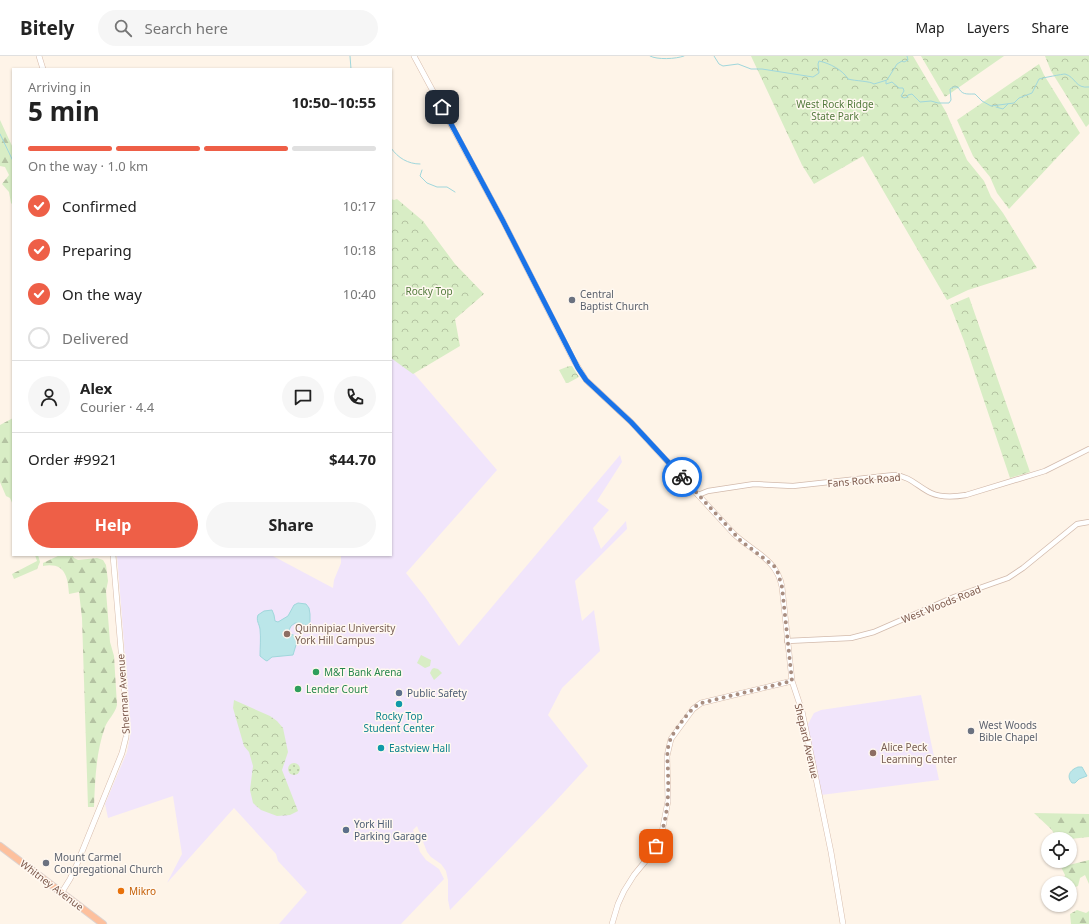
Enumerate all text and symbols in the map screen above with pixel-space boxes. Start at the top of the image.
search box [98,10,378,46]
text: Bitely [20,15,74,41]
icon: search [112,17,134,39]
text: Search here [144,18,228,38]
text: Map [916,18,945,37]
text: Layers [967,18,1009,37]
text: Share [1031,18,1069,37]
text: Arriving in [28,78,91,96]
pin [425,90,459,124]
text: 10:50–10:55 [291,92,376,112]
text: 5 min [28,93,100,129]
icon: home [431,96,453,118]
park label: West Rock Ridge State Park [796,97,874,123]
text: On the way · 1.0 km [28,157,148,175]
icon: check [28,195,50,217]
text: Confirmed [62,196,137,216]
text: 10:17 [343,197,376,215]
icon: check [28,239,50,261]
text: Preparing [62,240,132,260]
text: 10:18 [343,241,376,259]
icon: check [28,283,50,305]
text: On the way [62,284,142,304]
park label: Rocky Top [405,284,453,298]
text: 10:40 [343,285,376,303]
place label: Central Baptist Church [580,287,649,313]
marker: Central Baptist Church [567,295,577,305]
text: Delivered [62,328,129,348]
button: person [28,376,70,418]
button: chat [282,376,324,418]
button: phone [334,376,376,418]
text: Alex [80,378,112,398]
text: Courier · 4.4 [80,398,154,416]
text: Order #9921 [28,449,117,469]
text: $44.70 [329,449,376,469]
courier [662,457,702,497]
icon: bike [671,466,693,488]
street label: Fans Rock Road [827,470,901,490]
button: Help [28,502,198,548]
button: Share [206,502,376,548]
street label: West Woods Road [899,582,983,626]
place label: Quinnipiac University York Hill Campus [295,621,396,647]
marker: Quinnipiac University York Hill Campus [282,629,292,639]
street label: Sherman Avenue [113,653,133,735]
place label: M&T Bank Arena [324,665,402,679]
marker: M&T Bank Arena [311,667,321,677]
place label: Lender Court [306,682,368,696]
marker: Lender Court [293,684,303,694]
place label: Public Safety [407,686,468,700]
marker: Public Safety [394,688,404,698]
marker: Rocky Top Student Center [394,699,404,709]
street label: Shepard Avenue [792,702,823,780]
place label: Rocky Top Student Center [364,709,434,735]
place label: West Woods Bible Chapel [979,718,1038,744]
marker: West Woods Bible Chapel [966,726,976,736]
place label: Alice Peck Learning Center [881,740,957,766]
place label: Eastview Hall [389,741,450,755]
marker: Eastview Hall [376,743,386,753]
marker: Alice Peck Learning Center [868,748,878,758]
place label: York Hill Parking Garage [354,817,427,843]
marker: York Hill Parking Garage [341,825,351,835]
pin [639,829,673,863]
map controls [1041,832,1077,912]
button: locate [1041,832,1077,868]
icon: bag [645,835,667,857]
place label: Mount Carmel Congregational Church [54,850,163,876]
street label: Whitney Avenue [17,857,87,914]
marker: Mount Carmel Congregational Church [41,858,51,868]
button: layers [1041,876,1077,912]
place label: Mikro [129,884,156,898]
marker: Mikro [116,886,126,896]

